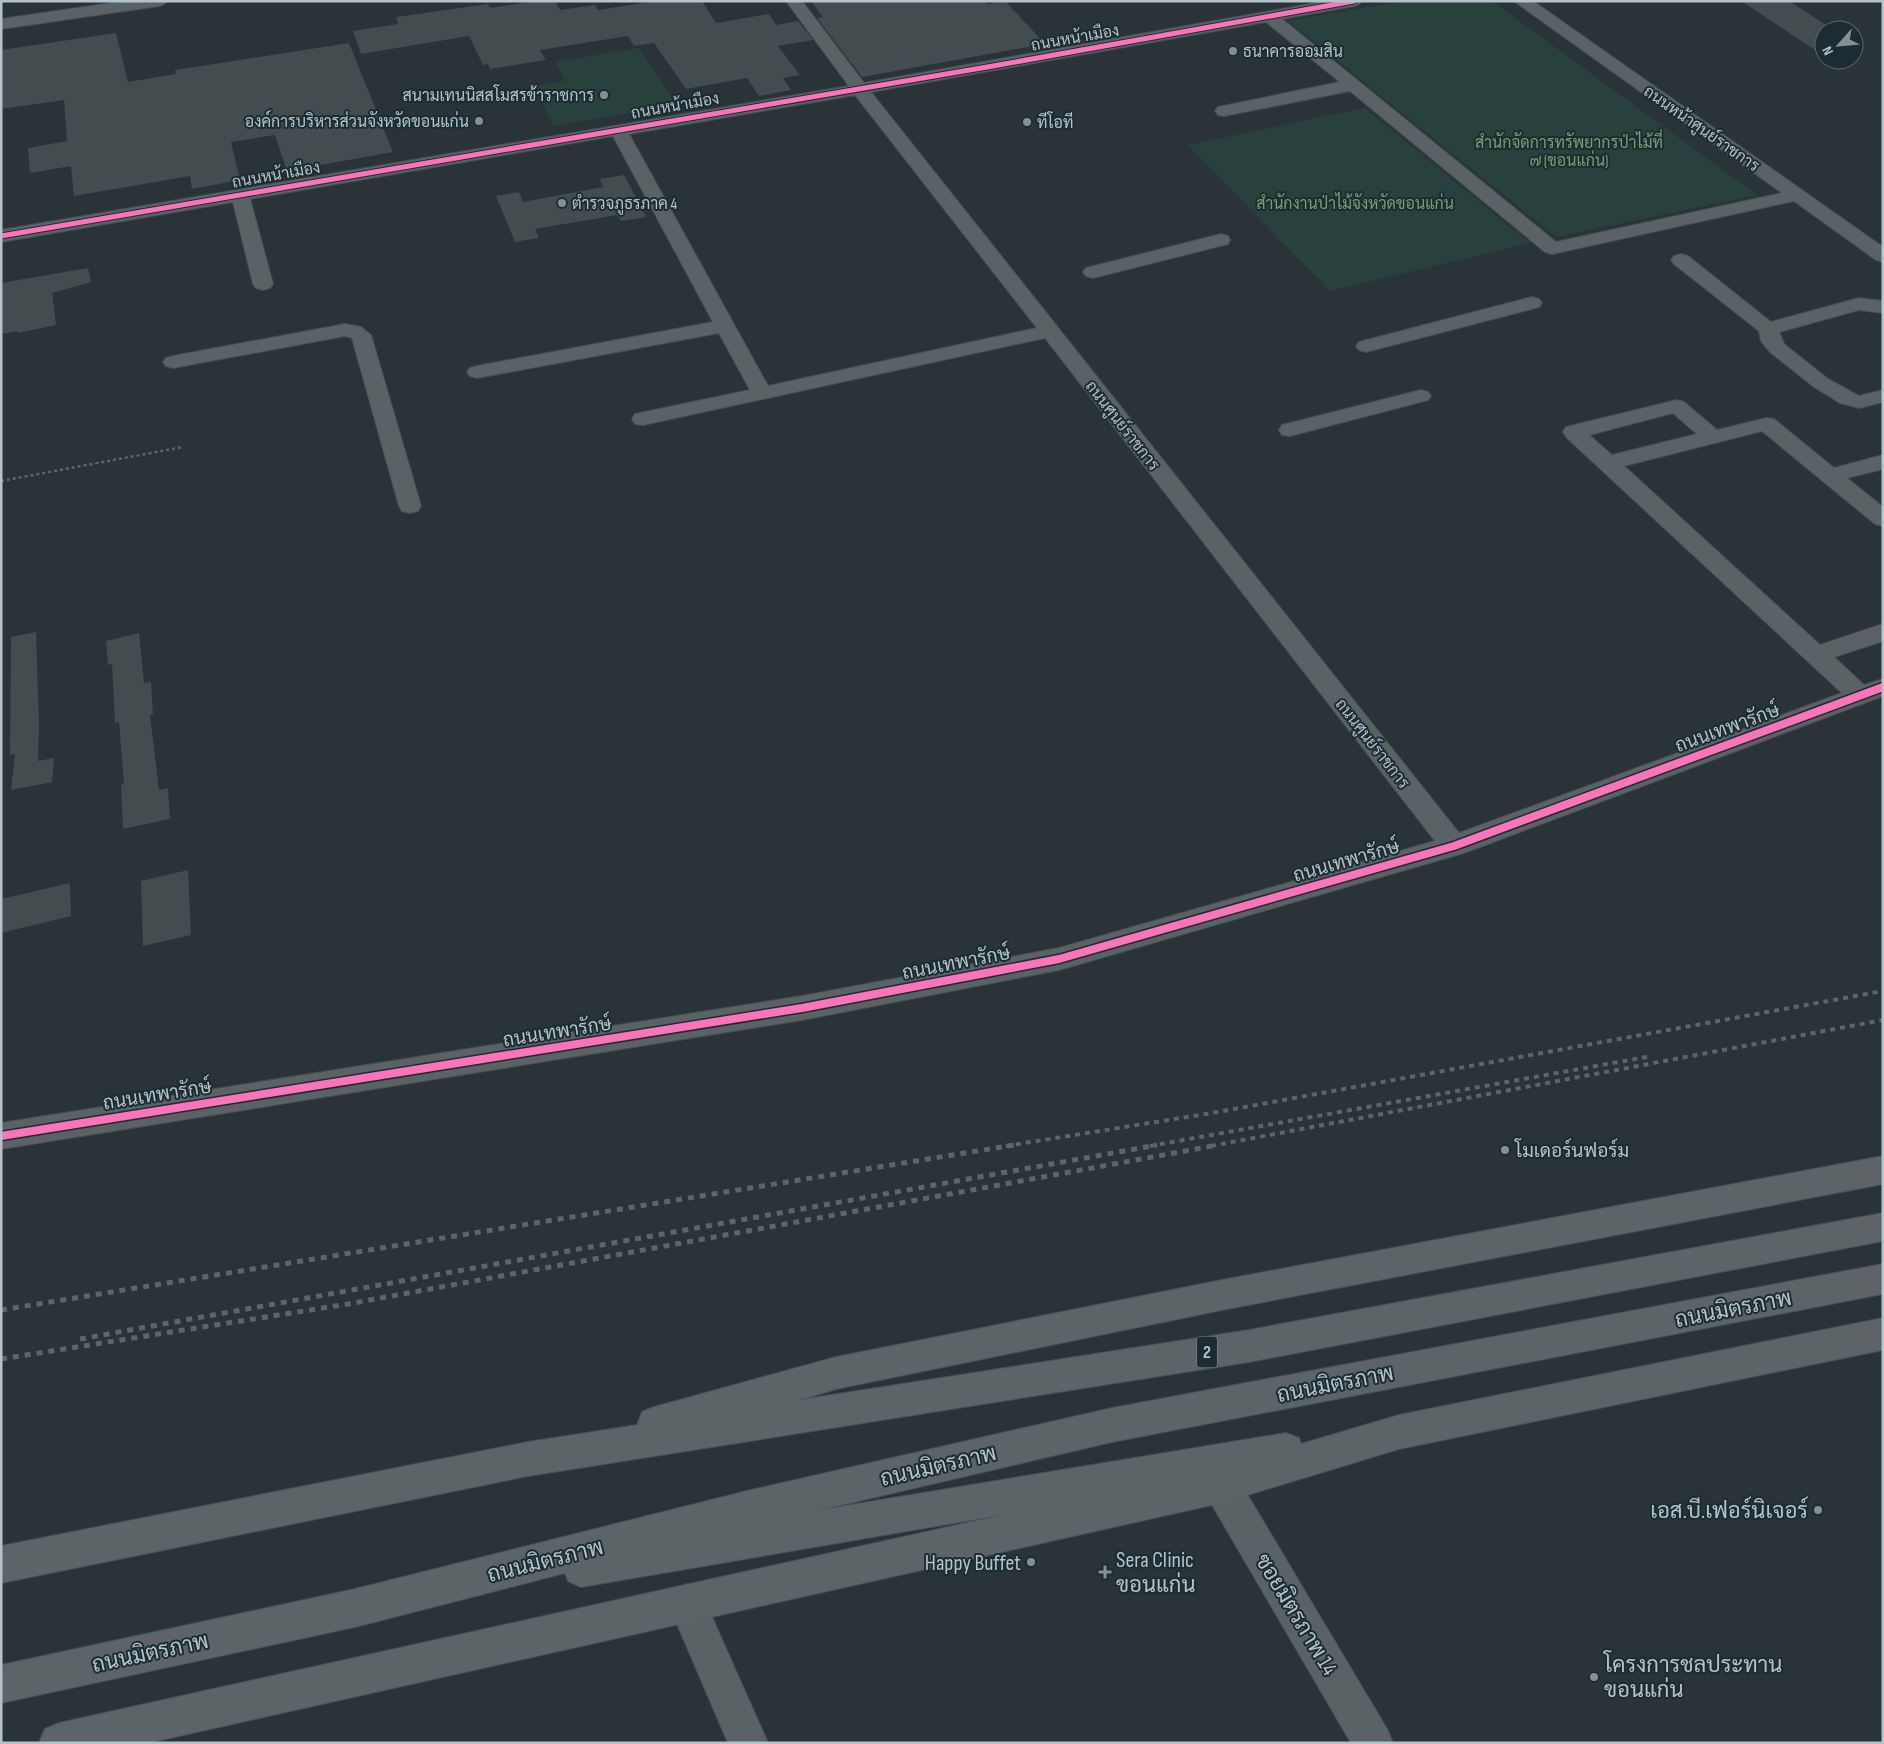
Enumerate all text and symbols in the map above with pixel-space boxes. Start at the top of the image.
street label: ถนนหน้าเมือง [1029,19,1121,56]
north arrow [1814,20,1864,70]
place label: ธนาคารออมสิน [1243,42,1343,62]
text: N [1819,43,1837,58]
marker: ธนาคารออมสิน [1227,45,1239,57]
street label: ถนนหน้าศูนย์ราชการ [1639,79,1765,177]
place label: สนามเทนนิสสโมสรข้าราชการ [402,84,594,106]
street label: ถนนหน้าเมือง [629,87,721,124]
marker: สนามเทนนิสสโมสรข้าราชการ [598,89,610,101]
place label: องค์การบริหารส่วนจังหวัดขอนแก่น [245,109,469,132]
place label: ทีโอที [1037,111,1073,133]
marker: องค์การบริหารส่วนจังหวัดขอนแก่น [473,115,485,127]
marker: ทีโอที [1021,116,1033,128]
park label: สำนักจัดการทรัพยากรป่าไม้ที่ ๗ (ขอนแก่น) [1475,128,1663,171]
street label: ถนนหน้าเมือง [230,156,322,193]
park label: สำนักงานป่าไม้จังหวัดขอนแก่น [1256,192,1454,214]
place label: ตำรวจภูธรภาค 4 [572,194,677,215]
marker: ตำรวจภูธรภาค 4 [556,197,568,209]
street label: ถนนศูนย์ราชการ [1080,375,1166,475]
street label: ถนนศูนย์ราชการ [1330,693,1416,793]
street label: ถนนเทพารักษ์ [1671,697,1784,758]
street label: ถนนเทพารักษ์ [1290,833,1403,888]
street label: ถนนเทพารักษ์ [900,940,1013,985]
street label: ถนนเทพารักษ์ [501,1010,614,1052]
street label: ถนนเทพารักษ์ [101,1073,214,1115]
place label: โมเดอร์นฟอร์ม [1514,1138,1629,1163]
marker: โมเดอร์นฟอร์ม [1499,1144,1511,1156]
street label: ถนนมิตรภาพ [1672,1284,1794,1334]
road number: 2 [1197,1336,1217,1368]
street label: ถนนมิตรภาพ [1274,1359,1396,1409]
street label: ถนนมิตรภาพ [877,1439,999,1493]
place label: เอส.บี.เฟอร์นิเจอร์ [1650,1496,1808,1525]
marker: เอส.บี.เฟอร์นิเจอร์ [1812,1504,1824,1516]
street label: ถนนมิตรภาพ [484,1533,606,1589]
place label: Sera Clinic ขอนแก่น [1116,1547,1195,1599]
street label: ซอยมิตรภาพ 14 [1249,1549,1343,1680]
place label: Happy Buffet [925,1550,1021,1577]
marker: Happy Buffet [1025,1556,1037,1568]
marker: Sera Clinic ขอนแก่น [1098,1565,1112,1579]
street label: ถนนมิตรภาพ [89,1627,211,1679]
place label: โครงการชลประทาน ขอนแก่น [1603,1650,1782,1704]
marker: โครงการชลประทาน ขอนแก่น [1588,1671,1600,1683]

